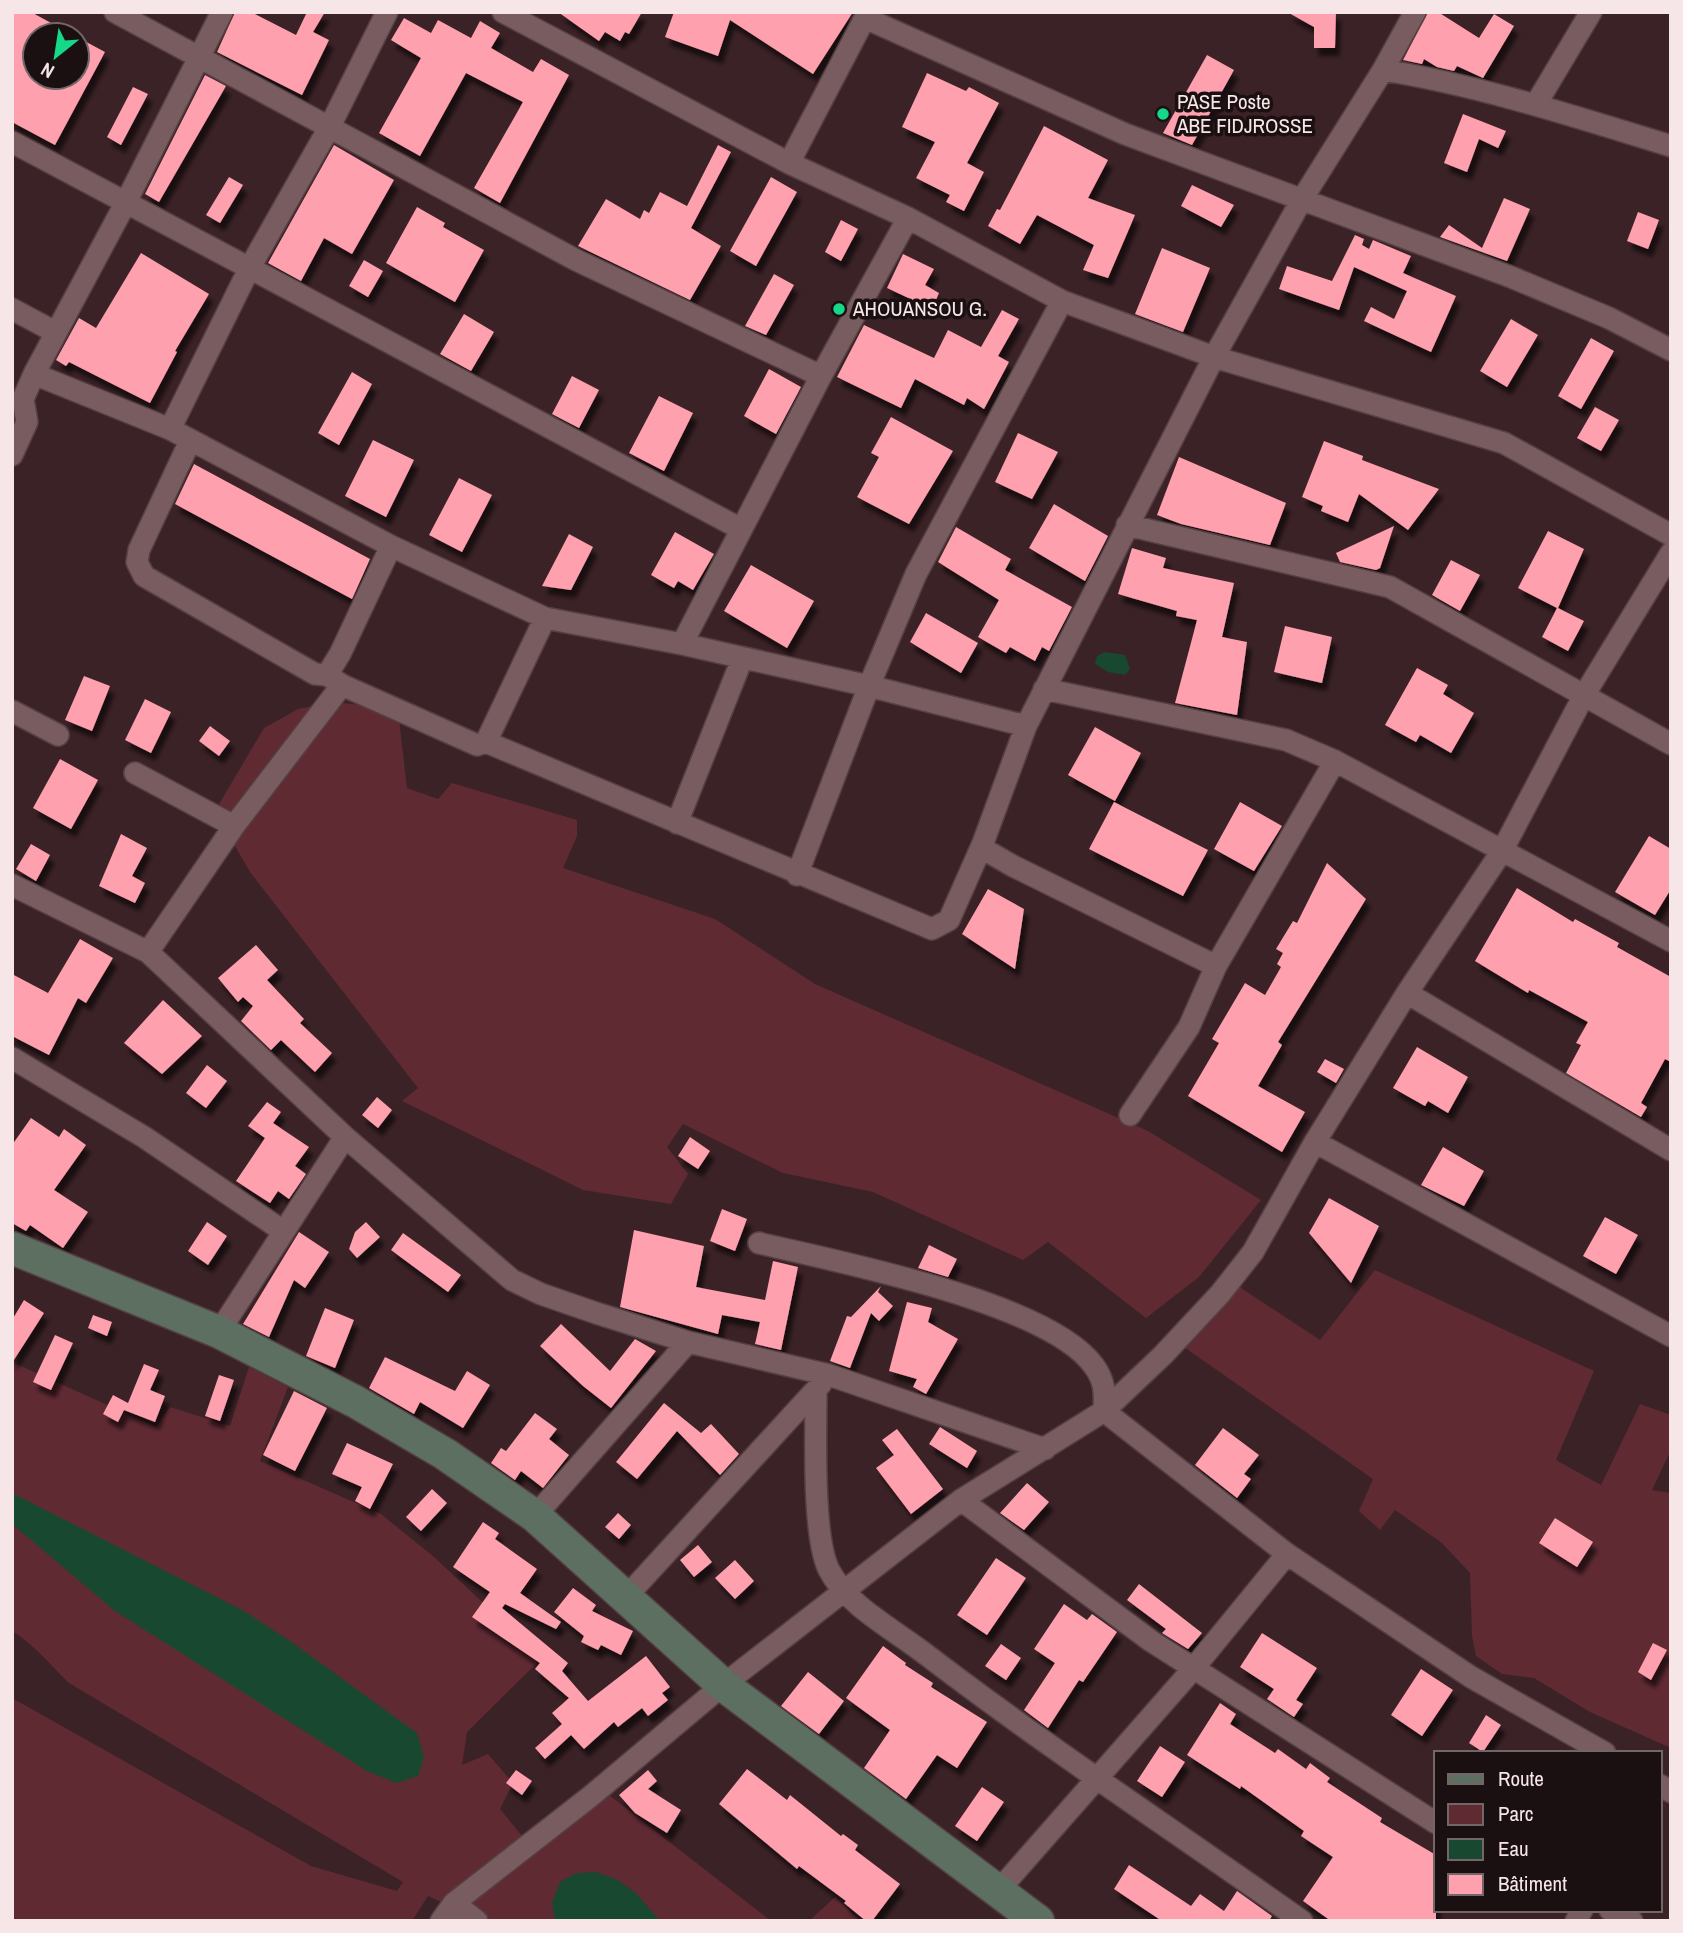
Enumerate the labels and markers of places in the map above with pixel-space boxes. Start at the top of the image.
place label: PASE Poste ABE FIDJROSSE [1176,87,1313,140]
marker: PASE Poste ABE FIDJROSSE [1155,106,1171,122]
place label: AHOUANSOU G. [852,294,987,323]
marker: AHOUANSOU G. [831,301,847,317]

